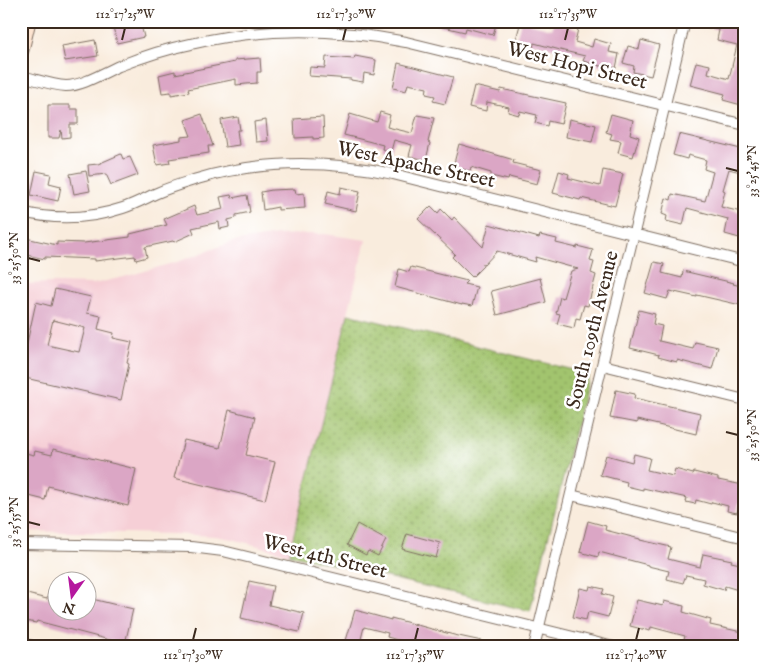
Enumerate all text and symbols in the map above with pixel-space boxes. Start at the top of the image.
text: 112°17'25"W [95,7,155,22]
text: 112°17'30"W [316,7,376,22]
text: 112°17'35"W [539,7,598,22]
street label: West Hopi Street [504,37,650,95]
street label: West Apache Street [335,136,497,194]
text: 33°25'45"N [745,144,760,197]
text: 33°25'50"N [7,231,22,284]
street label: South 109th Avenue [561,248,625,412]
text: 33°25'50"N [745,408,760,461]
text: 33°25'55"N [7,496,22,548]
street label: West 4th Street [260,530,390,585]
north arrow [48,570,98,620]
text: N [61,597,78,618]
text: 112°17'30"W [163,648,223,663]
text: 112°17'35"W [386,648,445,663]
text: 112°17'40"W [606,648,667,663]

